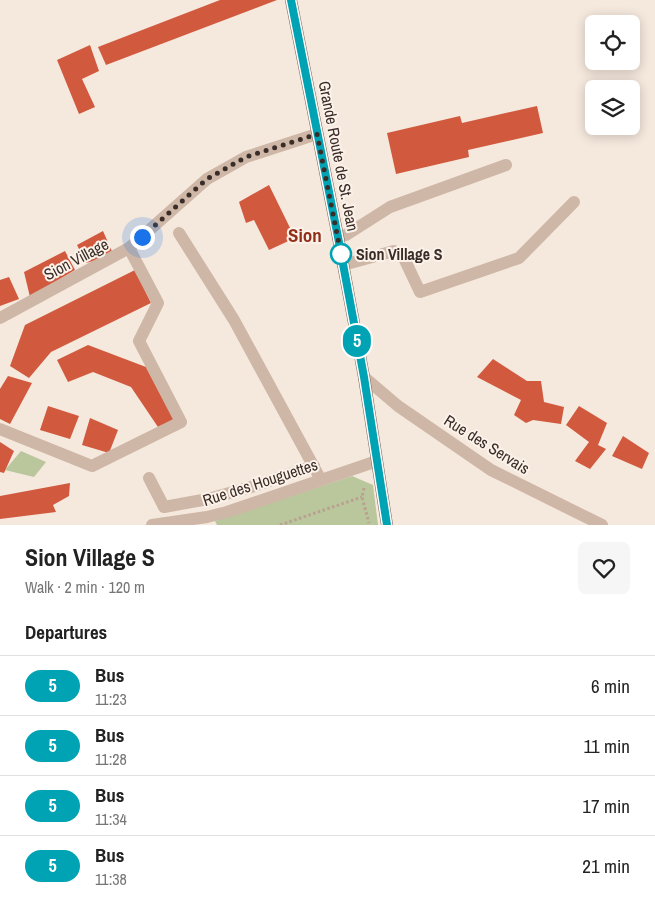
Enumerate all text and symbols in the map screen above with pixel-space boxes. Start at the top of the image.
map controls [585,15,640,135]
button: locate [585,15,640,70]
street label: Grande Route de St. Jean [314,79,364,233]
button: layers [585,80,640,135]
district label: Sion [288,222,322,248]
your location [130,225,155,250]
street label: Sion Village [40,233,112,285]
marker: Sion Village S [330,243,352,265]
place label: Sion Village S [356,243,443,265]
line badge: 5 [341,325,373,357]
text: 5 [353,328,361,353]
street label: Rue des Servais [440,409,534,479]
street label: Rue des Houguettes [200,453,320,511]
text: Sion Village S [25,541,155,573]
button: heart [578,542,630,594]
text: Walk · 2 min · 120 m [25,576,145,598]
text: Departures [25,619,107,645]
text: Bus [95,662,124,688]
text: 5 [48,673,57,698]
text: 6 min [591,673,630,699]
text: 11:23 [95,688,127,710]
text: Bus [95,722,124,748]
text: 5 [48,733,57,758]
text: 11 min [584,733,630,759]
text: 11:28 [95,748,127,770]
text: Bus [95,782,124,808]
text: 5 [48,793,57,818]
text: 17 min [582,793,630,819]
text: 11:34 [95,808,127,830]
text: Bus [95,842,124,868]
text: 5 [48,853,57,878]
text: 21 min [582,853,630,879]
text: 11:38 [95,868,127,890]

